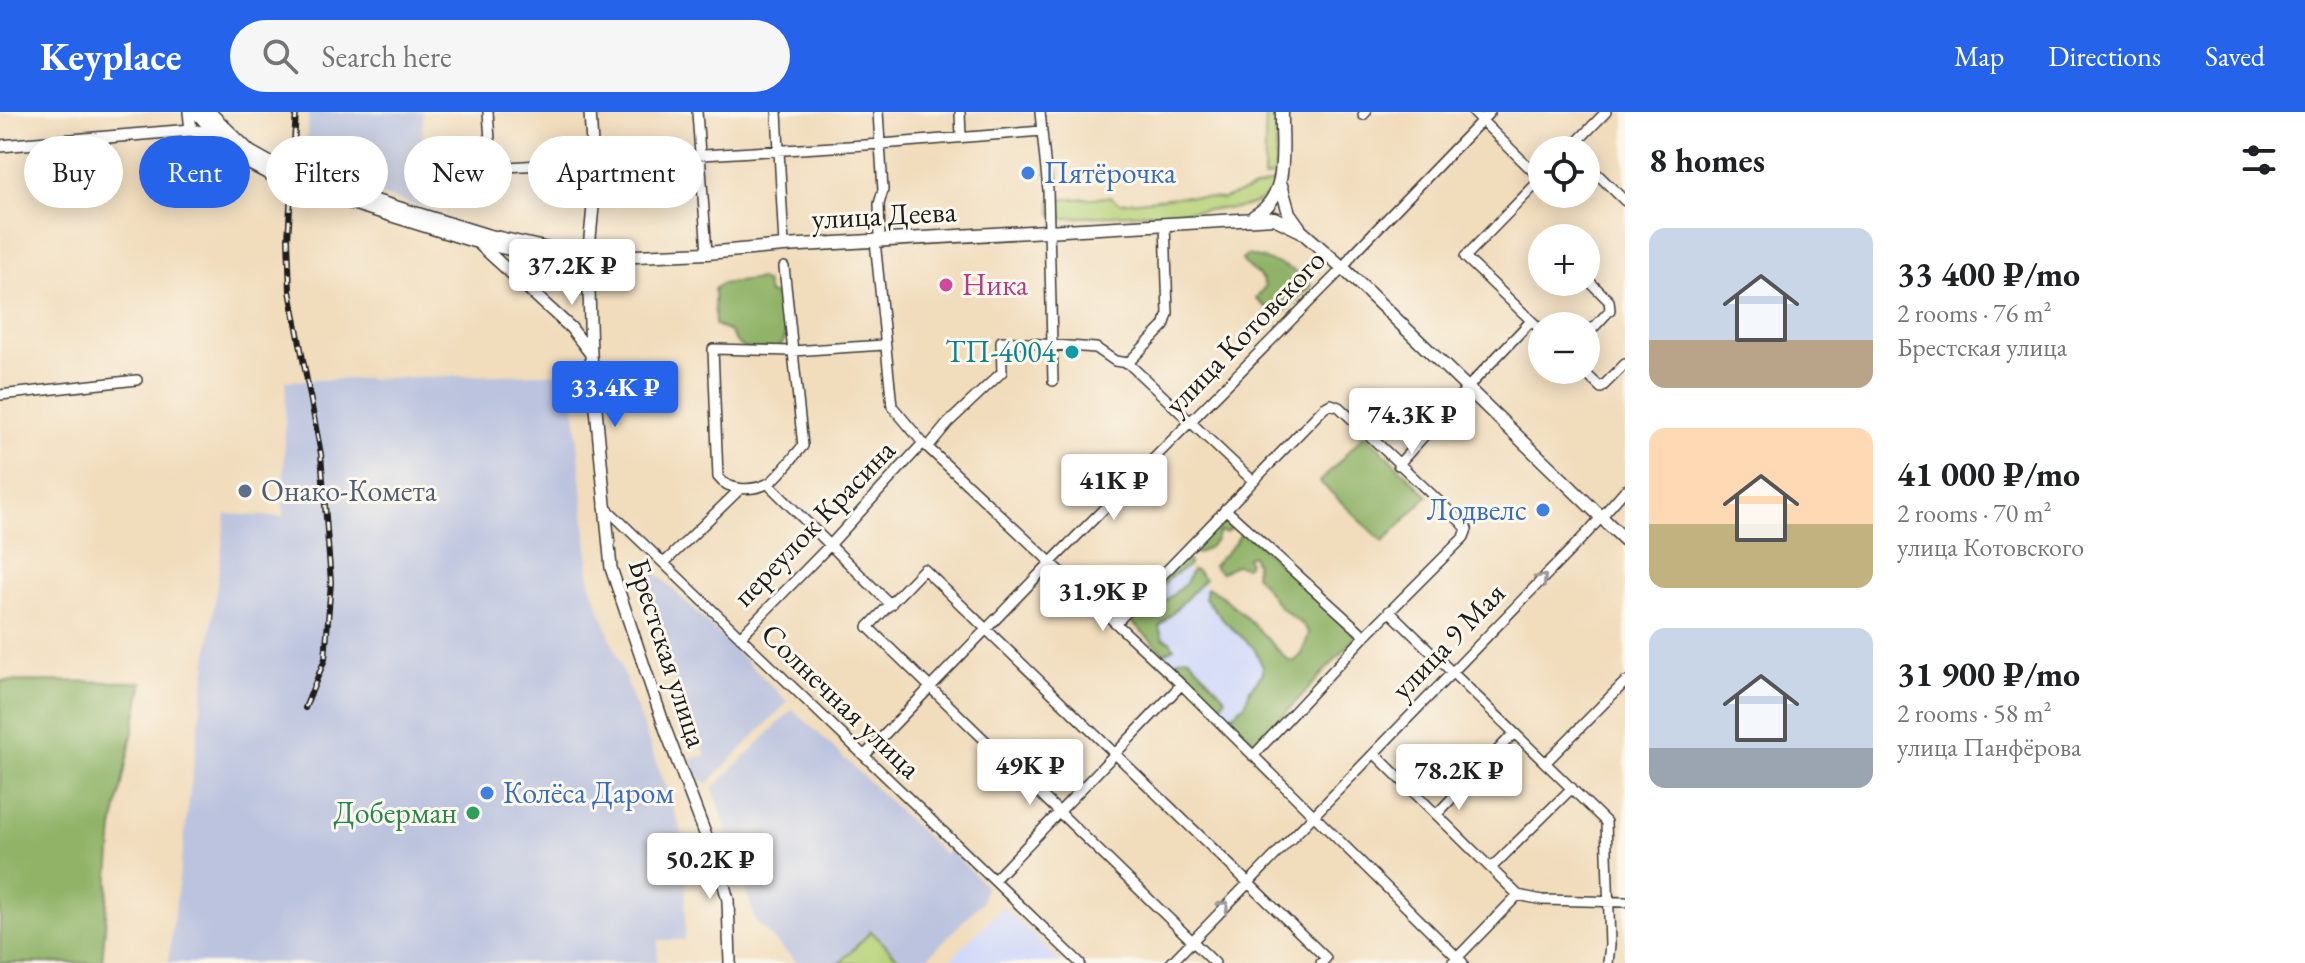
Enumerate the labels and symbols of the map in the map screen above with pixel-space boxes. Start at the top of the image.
place label: Пятёрочка [1044,153,1176,192]
marker: Пятёрочка [1019,164,1037,182]
street label: улица Деева [811,191,957,238]
pin: 37.2K ₽ [498,239,646,307]
street label: улица Котовского [1156,240,1334,423]
place label: Ника [962,265,1028,304]
marker: Ника [937,276,955,294]
place label: ТП-4004 [945,332,1057,371]
marker: ТП-4004 [1063,343,1081,361]
pin: 33.4K ₽ [541,361,689,429]
pin: 74.3K ₽ [1338,388,1486,456]
street label: переулок Красина [724,431,903,615]
pin: 41K ₽ [1058,454,1170,522]
place label: Онако-Комета [261,471,437,510]
marker: Онако-Комета [236,482,254,500]
place label: Лодвелс [1427,490,1527,529]
marker: Лодвелс [1534,501,1552,519]
street label: Брестская улица [620,554,717,752]
pin: 31.9K ₽ [1029,565,1177,633]
street label: улица 9 Мая [1382,574,1513,708]
one-way arrow [1533,574,1547,588]
street label: Солнечная улица [753,614,930,787]
pin: 49K ₽ [974,739,1086,807]
pin: 78.2K ₽ [1385,744,1533,812]
place label: Колёса Даром [503,773,674,812]
marker: Колёса Даром [478,784,496,802]
place label: Доберман [333,793,457,832]
marker: Доберман [464,804,482,822]
pin: 50.2K ₽ [636,833,784,901]
one-way arrow [1215,901,1230,915]

